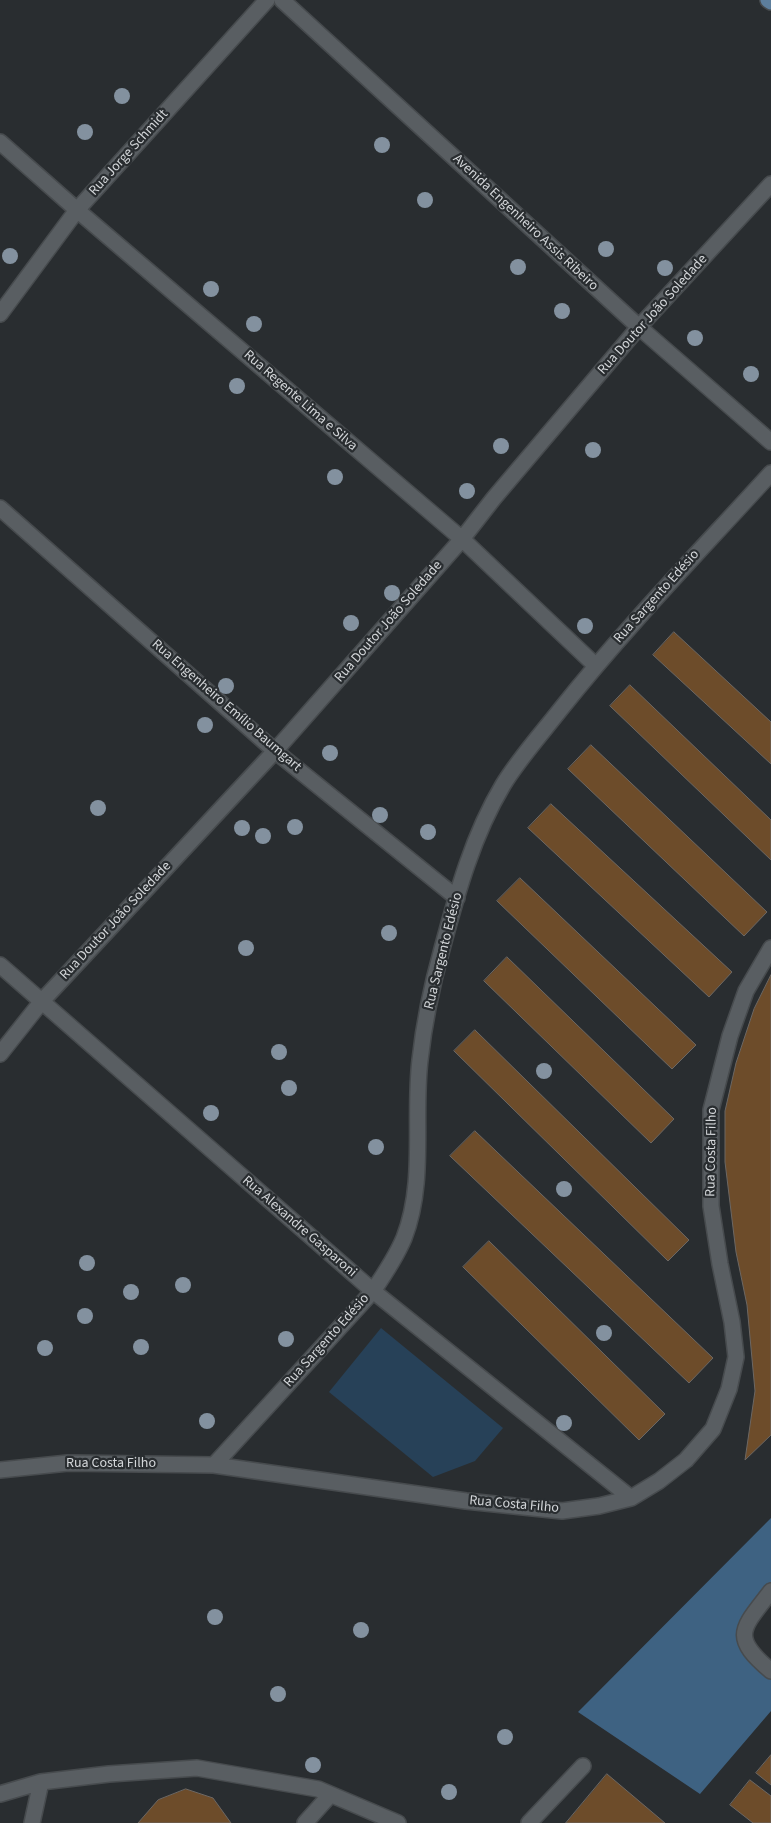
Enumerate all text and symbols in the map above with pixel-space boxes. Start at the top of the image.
street label: Rua Jorge Schmidt [86,106,172,200]
street label: Avenida Engenheiro Assis Ribeiro [449,151,601,295]
street label: Rua Doutor João Soledade [595,252,711,378]
street label: Rua Regente Lima e Silva [240,347,360,455]
street label: Rua Sargento Edésio [611,547,703,647]
street label: Rua Doutor João Soledade [332,558,446,686]
street label: Rua Engenheiro Emílio Baumgart [148,636,304,776]
street label: Rua Doutor João Soledade [57,858,175,984]
street label: Rua Sargento Edésio [421,891,467,1011]
street label: Rua Costa Filho [703,1107,721,1197]
street label: Rua Alexandre Gasparoni [238,1173,360,1281]
street label: Rua Sargento Edésio [281,1291,373,1391]
street label: Rua Costa Filho [66,1456,156,1472]
street label: Rua Costa Filho [468,1493,560,1517]

